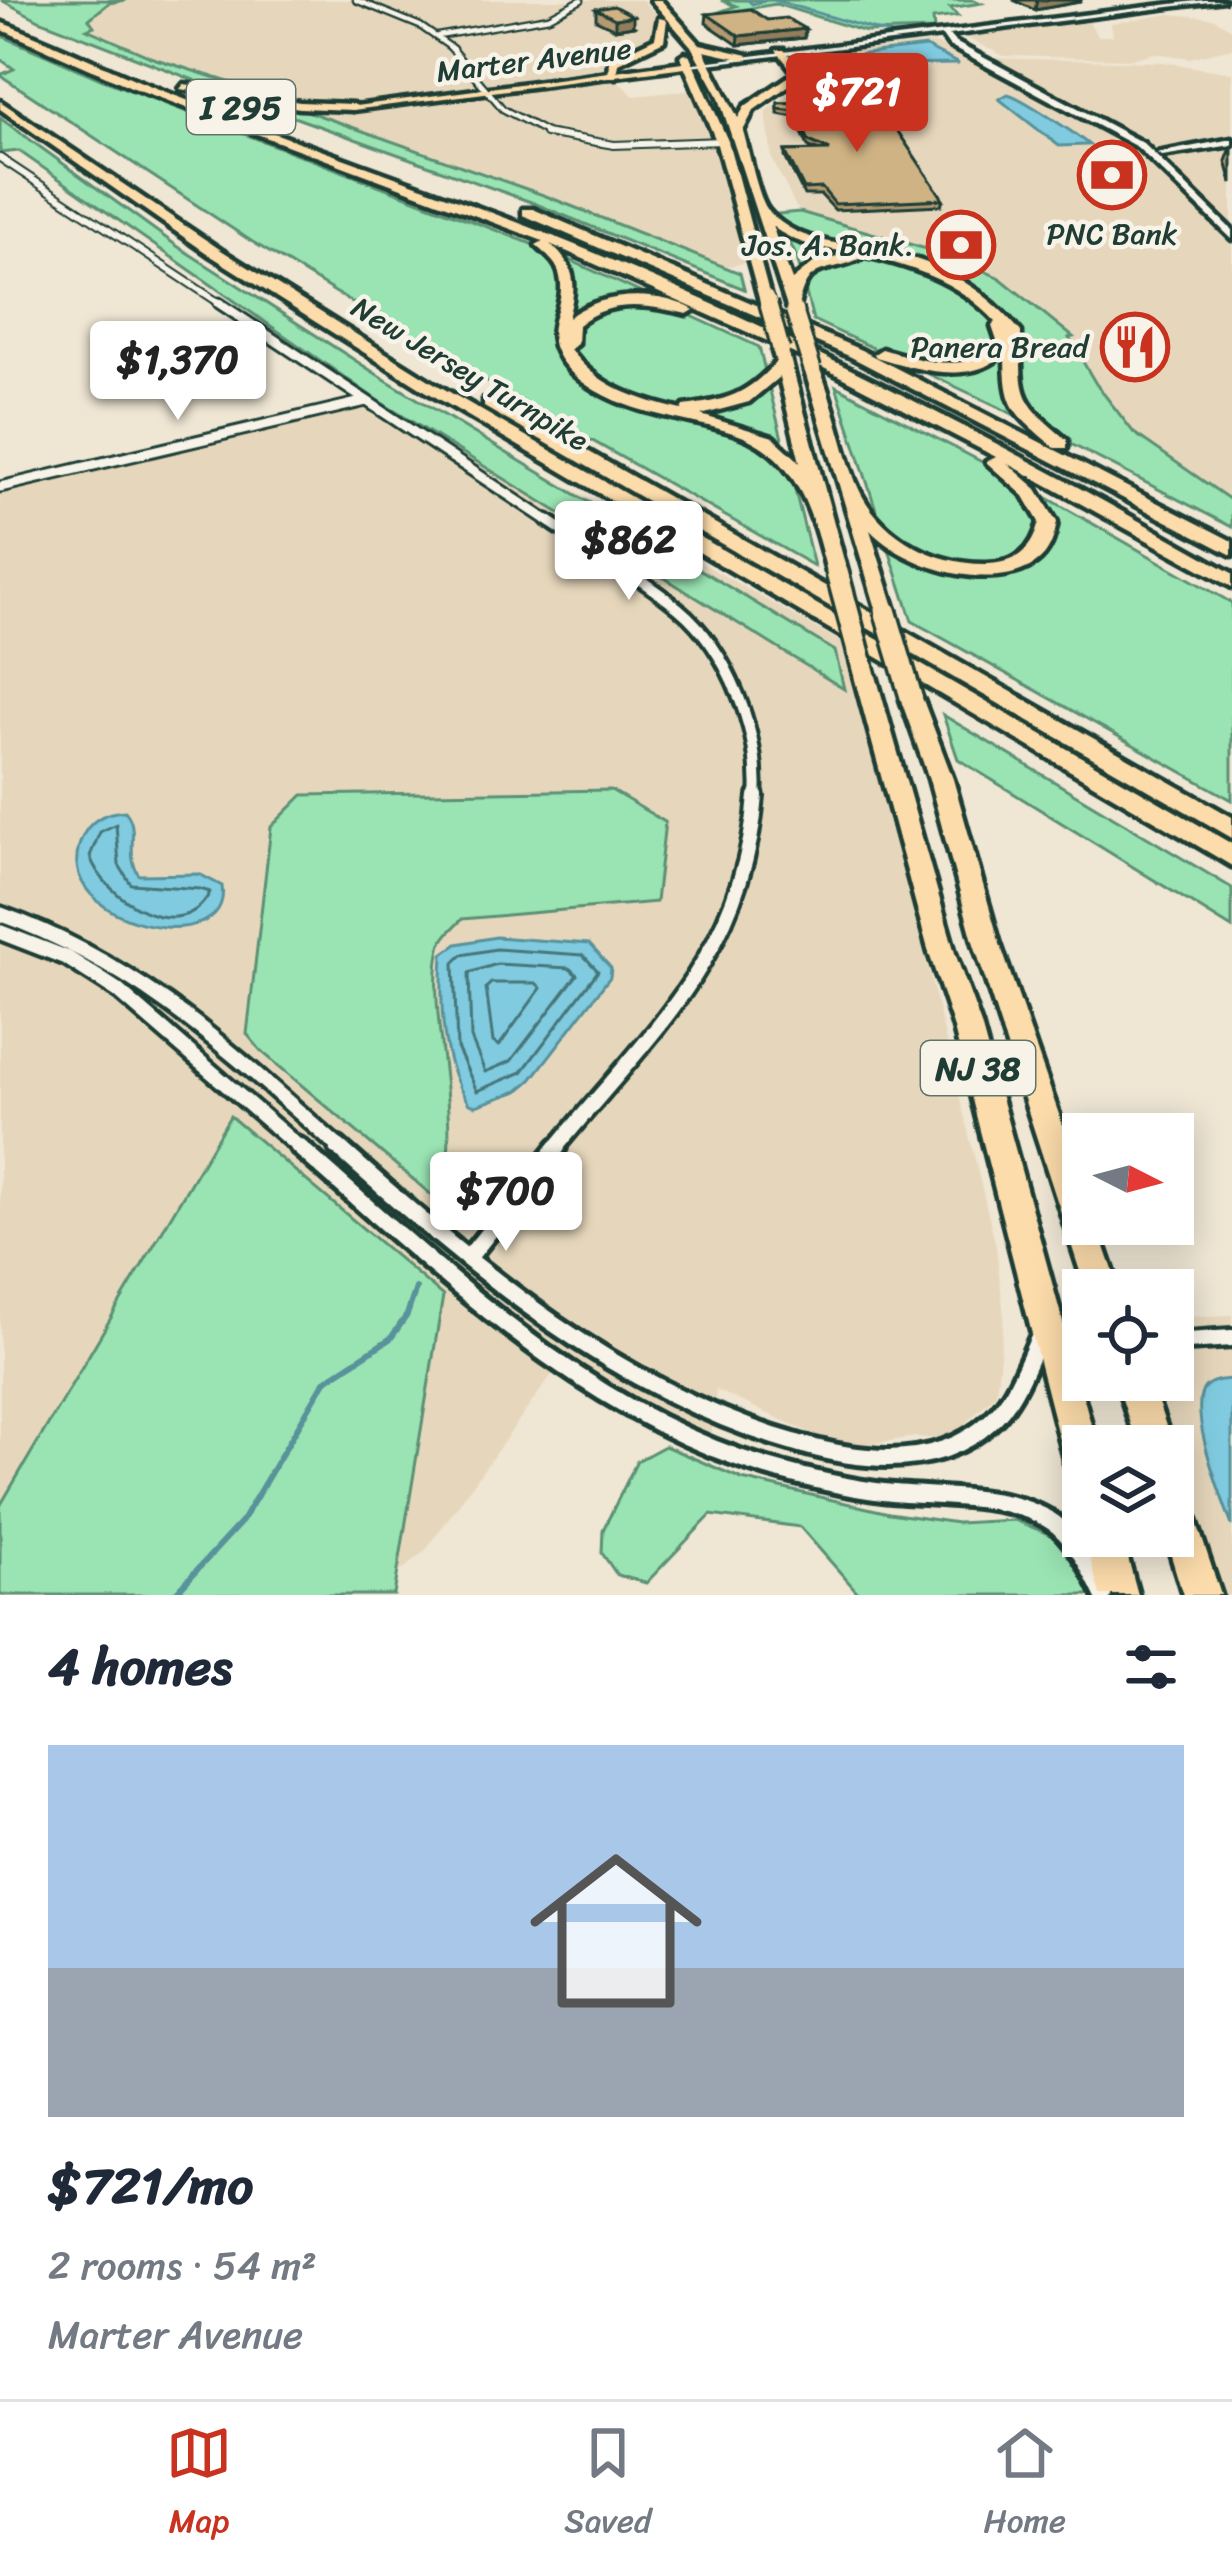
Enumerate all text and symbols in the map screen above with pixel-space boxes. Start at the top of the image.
street label: Marter Avenue [433,21,635,99]
pin: $721 [786,53,928,155]
text: $721 [813,57,901,126]
road number: I 295 [187,80,295,134]
bank icon: PNC Bank [1077,140,1147,210]
place label: PNC Bank [1046,207,1178,261]
bank icon: Jos. A. Bank. [926,210,996,280]
place label: Jos. A. Bank. [741,218,914,272]
street label: New Jersey Turnpike [340,281,600,467]
restaurant icon: Panera Bread [1100,312,1170,382]
place label: Panera Bread [910,320,1090,374]
pin: $1,370 [80,321,276,423]
text: $1,370 [117,325,239,394]
pin: $862 [558,501,700,603]
text: $862 [582,505,676,574]
road number: NJ 38 [921,1041,1035,1095]
north arrow [1062,1113,1194,1245]
map controls [1062,1113,1194,1557]
pin: $700 [435,1152,577,1254]
text: $700 [457,1156,555,1225]
button: locate [1062,1269,1194,1401]
button: layers [1062,1425,1194,1557]
text: 4 homes [48,1622,232,1712]
icon: filters [1118,1634,1184,1700]
icon: home [508,1823,724,2039]
text: $721/mo [48,2141,253,2231]
text: 2 rooms · 54 m² [48,2231,317,2300]
text: Marter Avenue [48,2300,303,2369]
tab: Map [166,2420,232,2550]
tab: Saved [564,2420,651,2550]
tab: Home [983,2420,1066,2550]

